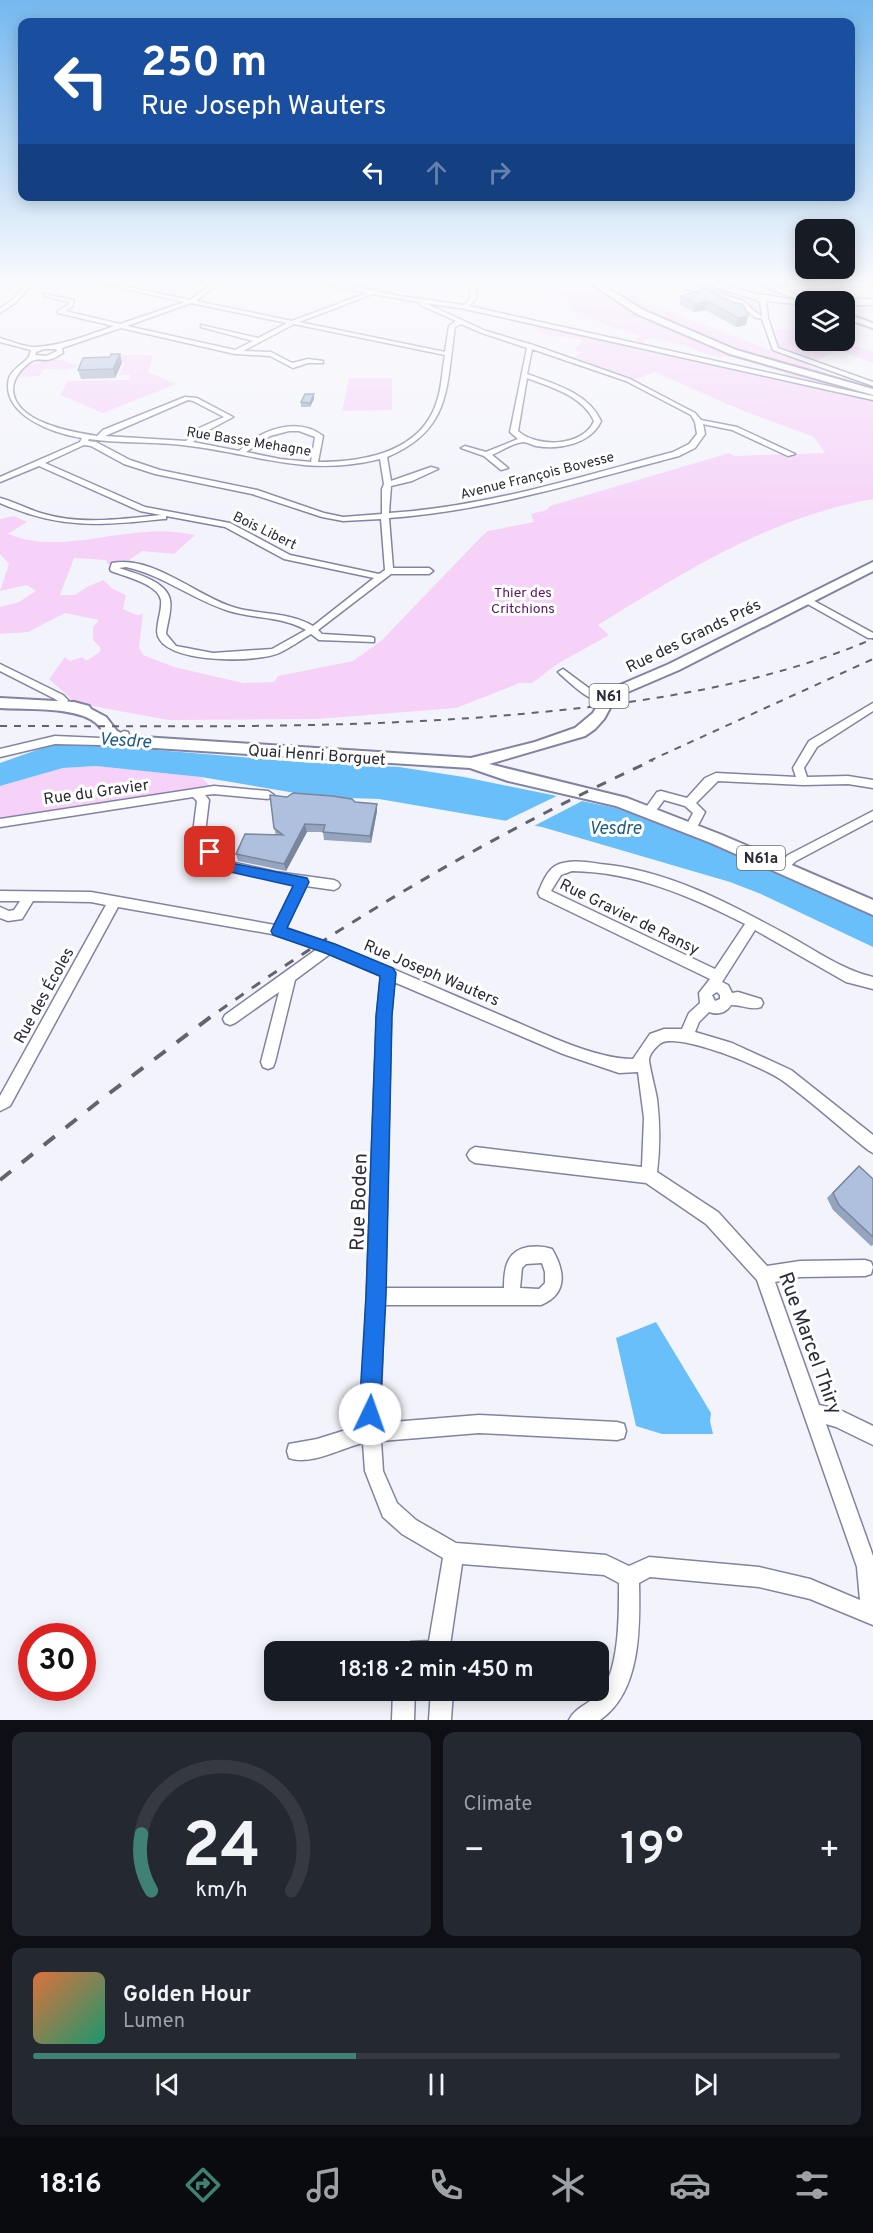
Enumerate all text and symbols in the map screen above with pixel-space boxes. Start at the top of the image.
text: 250 m [141,38,267,91]
icon: left [42,42,120,120]
text: Rue Joseph Wauters [141,90,387,124]
icon: left [357,156,390,189]
icon: ahead [420,156,453,189]
icon: right [483,156,516,189]
map controls [795,219,855,351]
button: search [795,219,855,279]
button: layers [795,291,855,351]
street label: Rue Basse Mehagne [185,424,312,461]
street label: Avenue François Bovesse [459,449,616,504]
street label: Bois Libert [230,509,299,554]
park label: Thier des Critchions [491,585,555,618]
street label: Rue des Grands Prés [623,595,765,678]
road number: N61 [590,684,628,708]
water label: Vesdre [98,729,152,754]
street label: Quai Henri Borguet [247,741,386,771]
street label: Rue du Gravier [42,776,150,810]
water label: Vesdre [589,818,642,841]
pin [184,826,235,877]
icon: arrive [193,835,226,868]
road number: N61a [737,846,785,870]
street label: Rue Gravier de Ransy [556,875,702,960]
street label: Rue Joseph Wauters [360,936,502,1011]
street label: Rue des Écoles [8,944,79,1047]
street label: Rue Boden [345,1153,375,1251]
street label: Rue Marcel Thiry [771,1269,847,1418]
position arrow [338,1382,402,1446]
speed limit sign: 30 [18,1623,96,1701]
text: 18:18 · 2 min · 450 m [339,1657,534,1684]
text: Climate [464,1792,532,1818]
text: 24 [182,1810,260,1889]
text: 19° [620,1823,684,1880]
text: − [464,1831,485,1873]
text: + [819,1831,840,1873]
text: km/h [195,1877,247,1904]
text: Golden Hour [123,1982,251,2009]
text: Lumen [123,2009,185,2035]
icon: previous [151,2068,184,2101]
icon: pause [420,2068,453,2101]
icon: next [689,2068,722,2101]
icon: directions [182,2164,224,2206]
icon: music [303,2164,345,2206]
icon: phone [425,2164,467,2206]
icon: climate [547,2164,589,2206]
icon: car [669,2164,711,2206]
icon: filters [791,2164,833,2206]
text: 18:16 [40,2168,102,2202]

